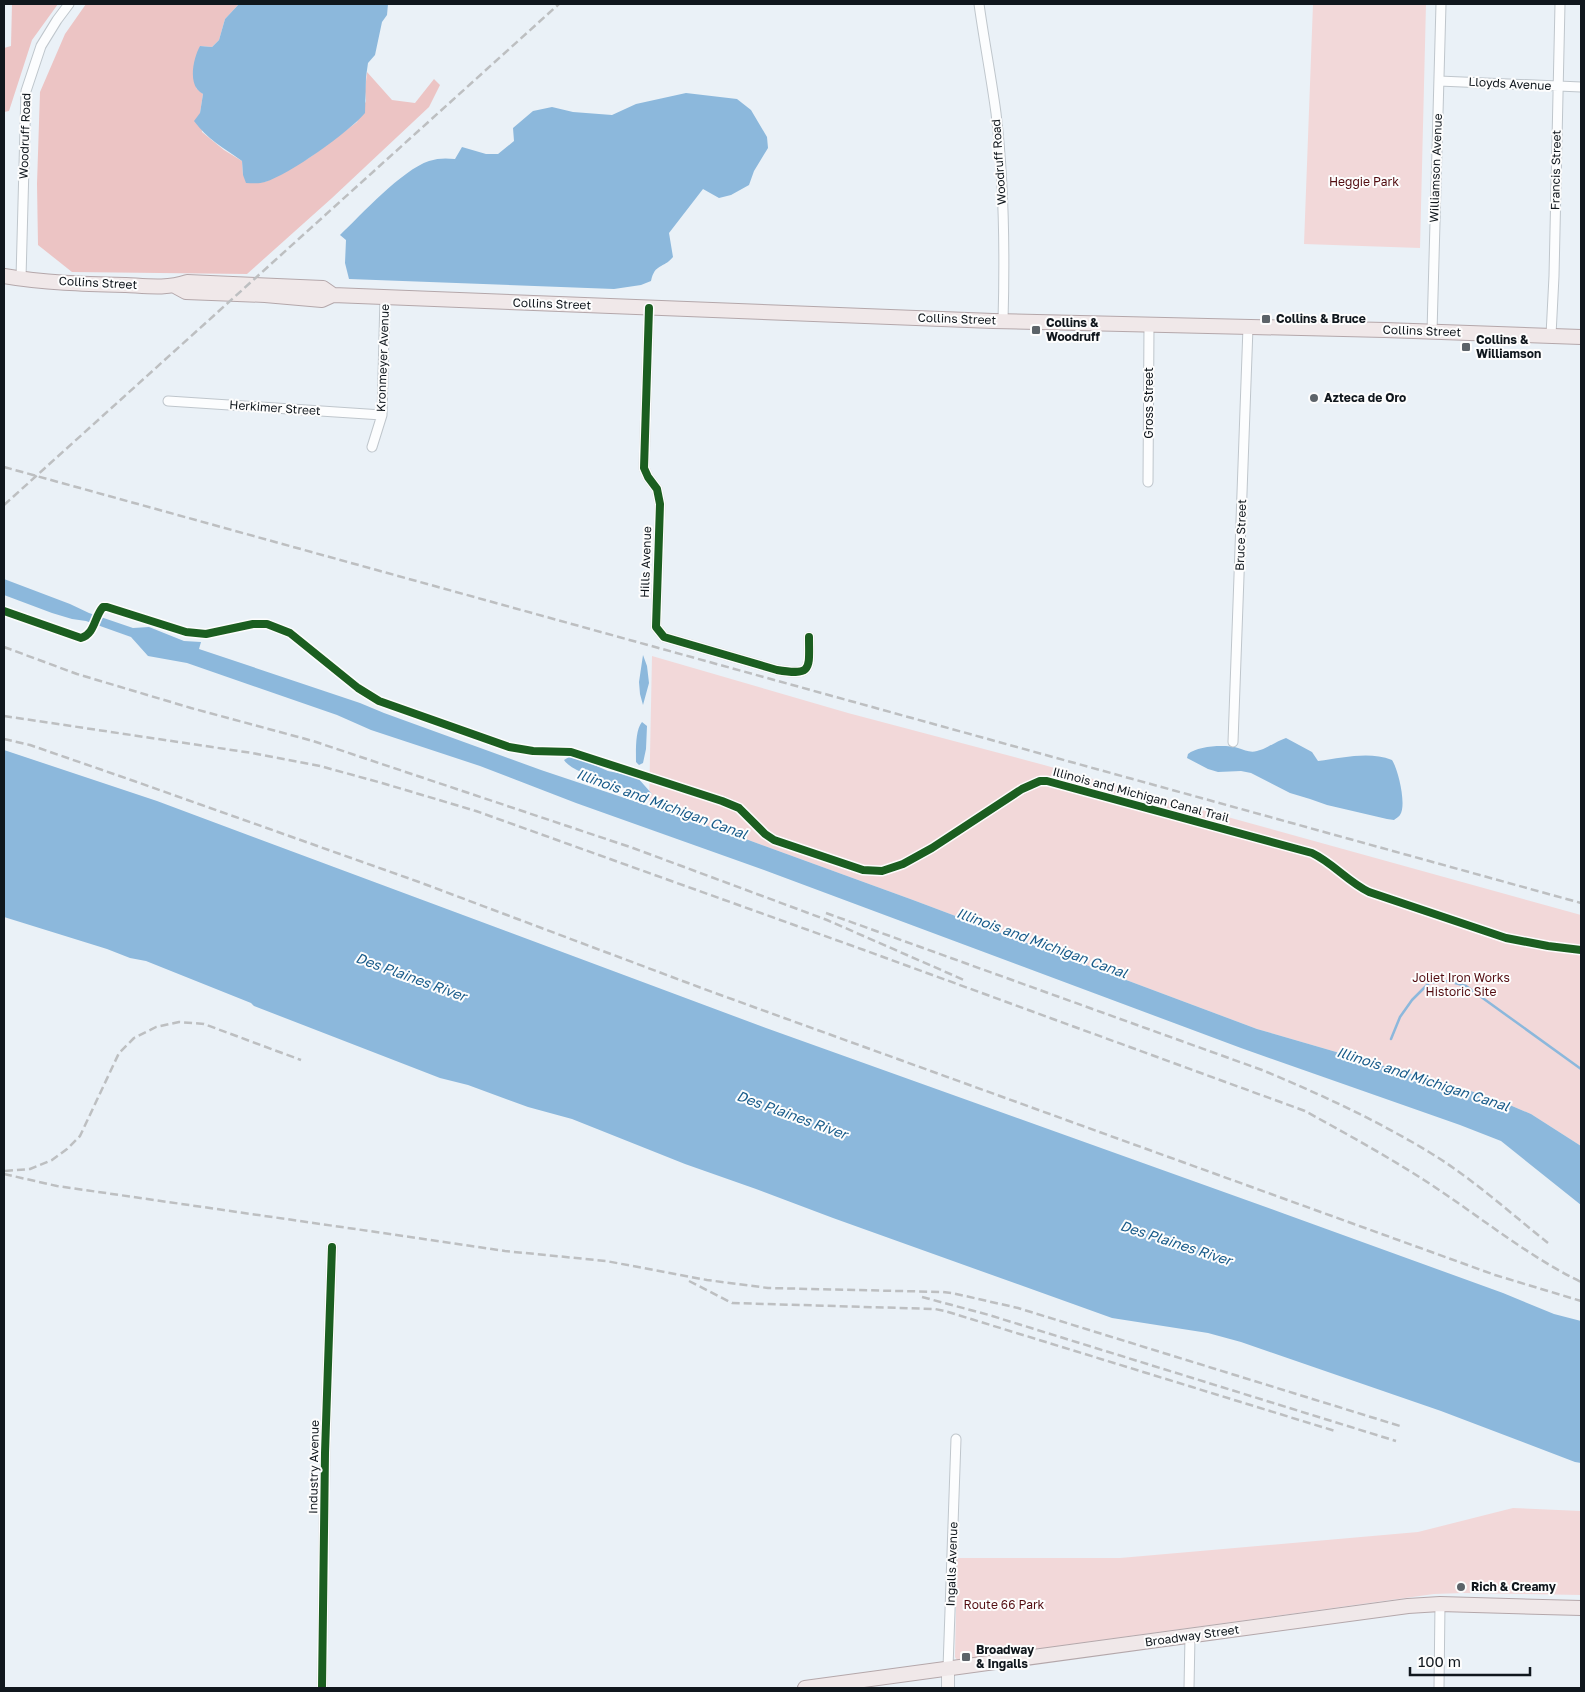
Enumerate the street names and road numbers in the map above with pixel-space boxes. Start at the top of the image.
street label: Lloyds Avenue [1468,74,1552,93]
street label: Woodruff Road [16,93,33,179]
street label: Williamson Avenue [1426,113,1445,223]
street label: Woodruff Road [988,119,1009,205]
street label: Francis Street [1547,129,1564,210]
street label: Collins Street [58,273,138,292]
street label: Collins Street [513,295,592,312]
street label: Kronmeyer Avenue [373,304,392,412]
street label: Collins Street [918,310,997,327]
street label: Collins Street [1383,322,1462,339]
street label: Gross Street [1141,367,1156,439]
street label: Herkimer Street [229,397,321,418]
street label: Bruce Street [1232,499,1249,571]
street label: Hills Avenue [637,526,654,598]
street label: Illinois and Michigan Canal Trail [1051,764,1231,825]
street label: Industry Avenue [305,1420,322,1514]
street label: Ingalls Avenue [943,1521,960,1607]
street label: Broadway Street [1144,1621,1240,1650]

